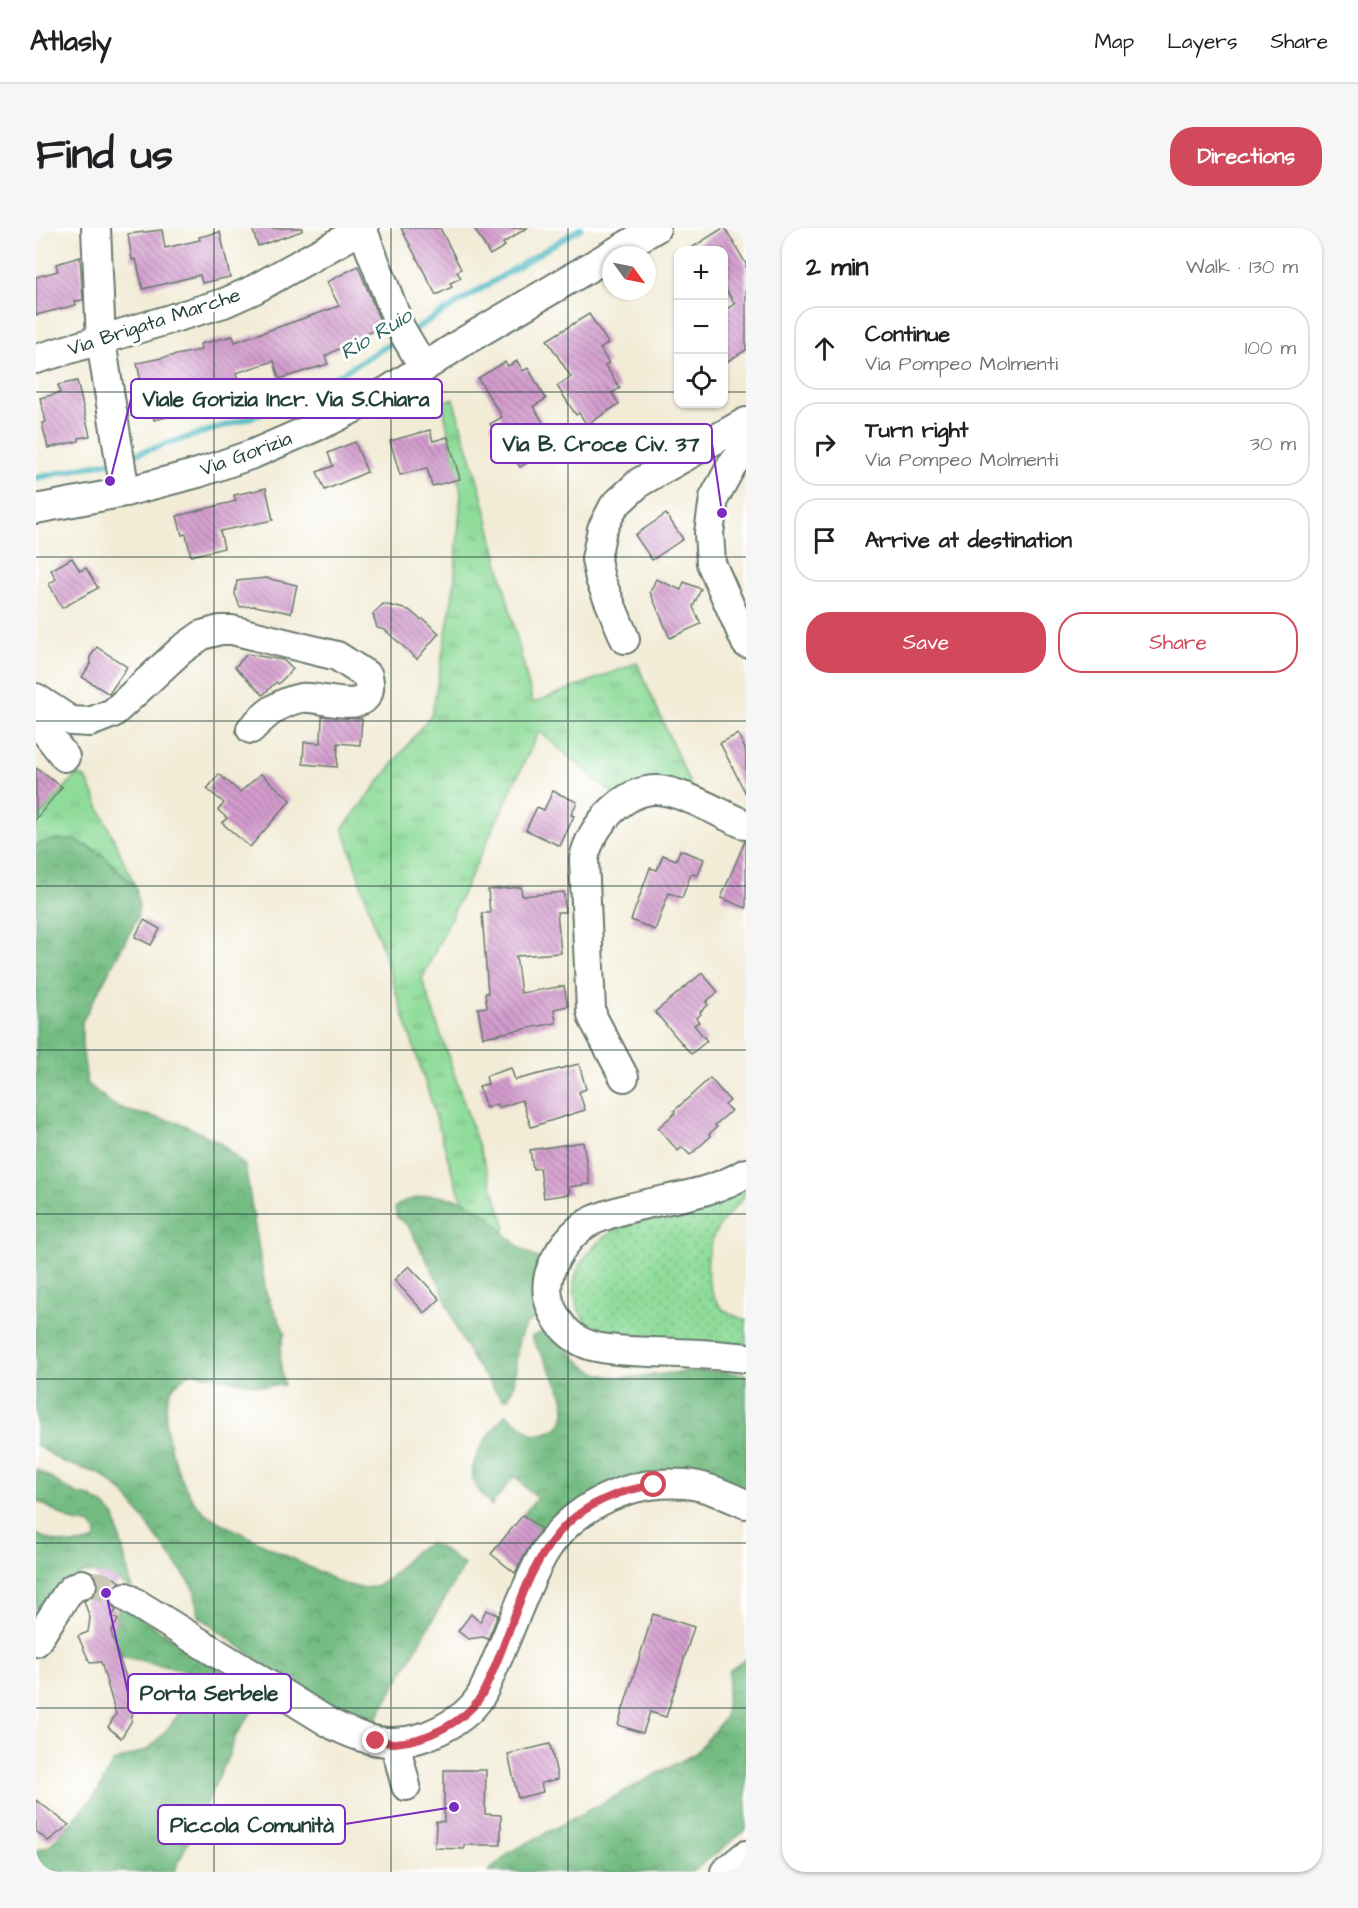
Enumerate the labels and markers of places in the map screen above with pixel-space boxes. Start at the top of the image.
callout: Viale Gorizia Incr. Via S.Chiara [131,379,442,418]
callout: Via B. Croce Civ. 37 [491,424,712,463]
callout: Porta Serbele [128,1674,291,1713]
callout: Piccola Comunità [158,1805,345,1844]

